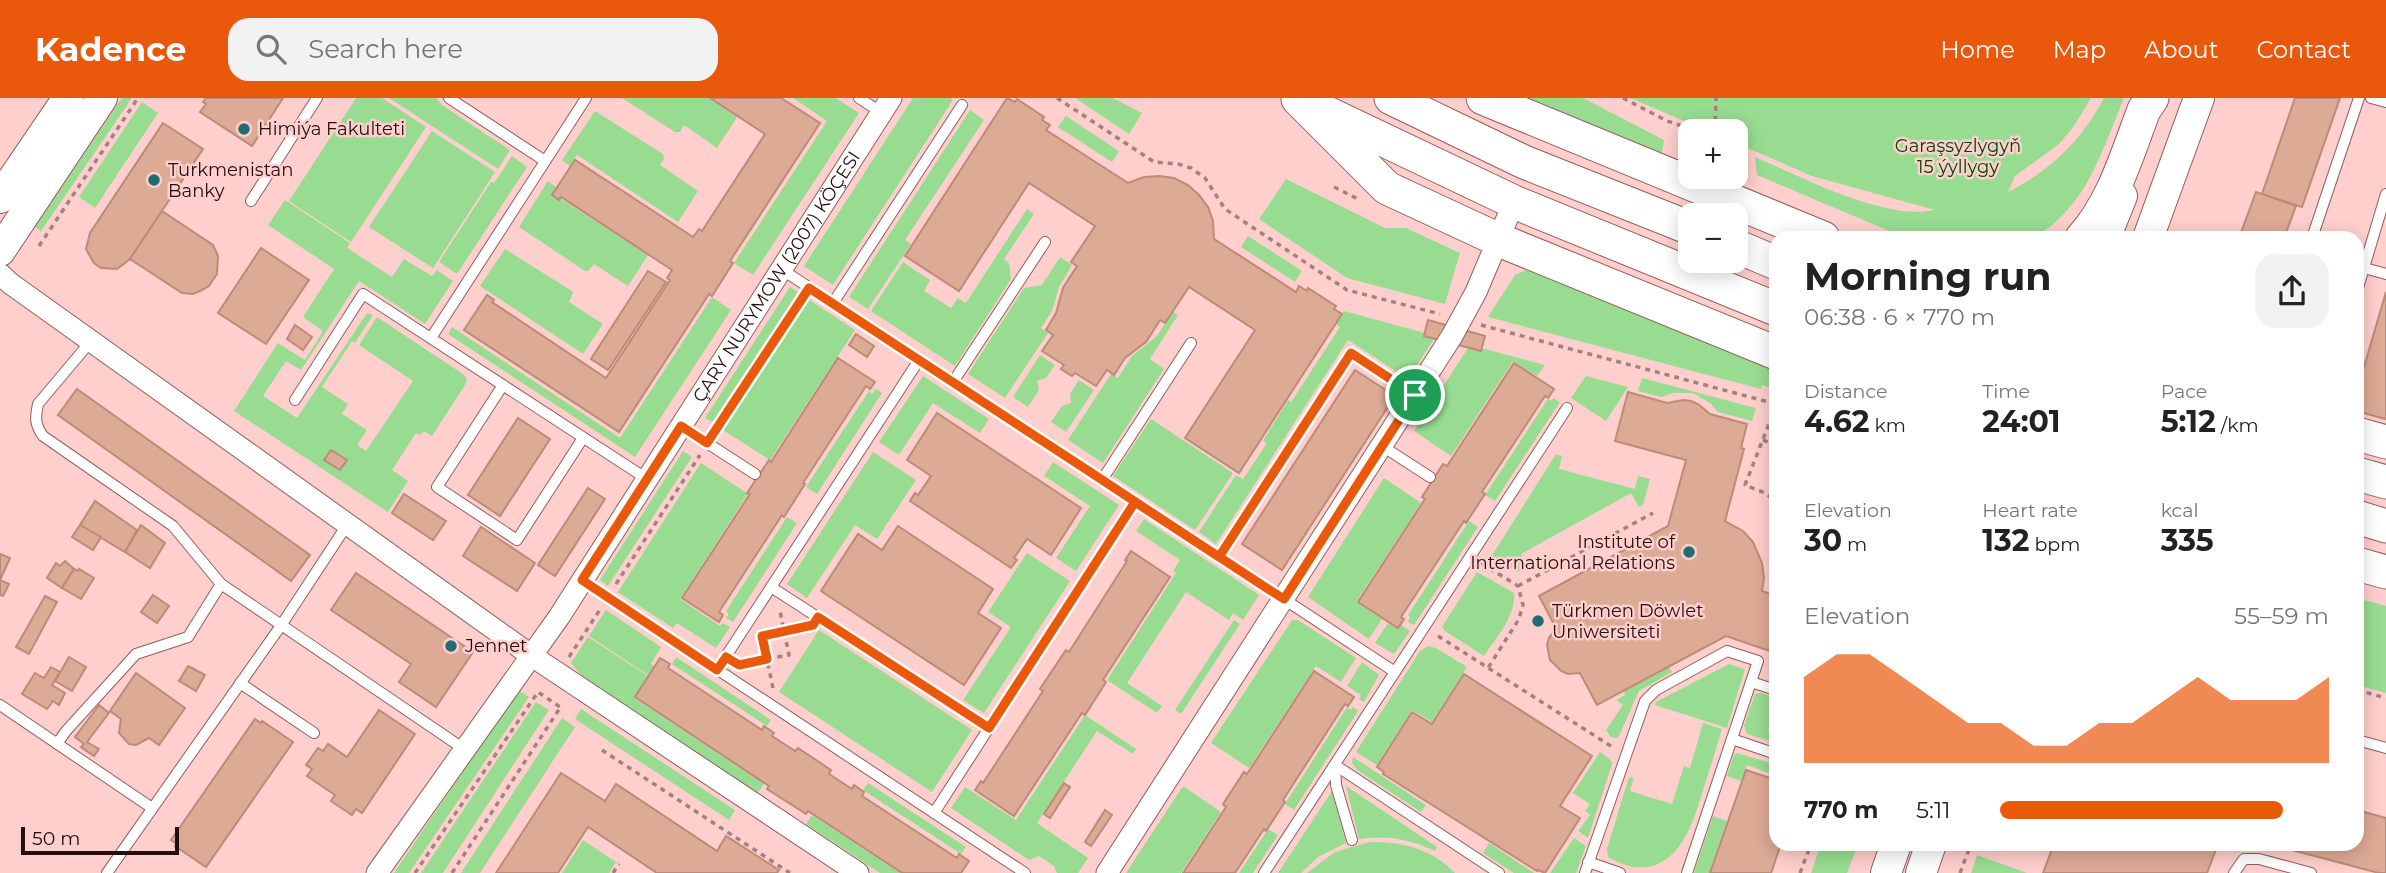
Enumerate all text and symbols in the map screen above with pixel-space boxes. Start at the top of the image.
search box [228,18,718,81]
text: Kadence [35,29,186,69]
icon: search [252,30,290,68]
text: Search here [308,33,463,65]
text: Home [1940,35,2015,64]
text: Map [2053,35,2106,64]
text: About [2144,35,2218,64]
text: Contact [2256,35,2351,64]
place label: Himiýa Fakulteti [258,118,405,140]
map controls [1678,119,1748,273]
button: + [1678,119,1748,189]
marker: Himiýa Fakulteti [236,121,252,137]
park label: Garaşsyzlygyň 15 ýyllygy [1895,135,2021,178]
street label: ÇARY NURYMOW (2007) KÖÇESI [688,147,865,406]
place label: Turkmenistan Banky [168,159,293,202]
marker: Turkmenistan Banky [146,172,162,188]
button: − [1678,203,1748,273]
text: Morning run [1804,253,2052,300]
button: share [2255,254,2329,328]
text: 06:38 · 6 × 770 m [1804,303,1995,331]
pin [1385,365,1445,425]
icon: arrive [1396,376,1434,414]
text: Distance [1804,380,1887,403]
text: Time [1982,380,2030,403]
text: Pace [2161,380,2207,403]
text: 4.62 [1804,403,1870,440]
text: 24:01 [1982,403,2061,440]
text: 5:12 [2161,403,2216,440]
text: km [1870,414,1906,437]
text: /km [2216,414,2259,437]
text: Elevation [1804,499,1892,522]
text: Heart rate [1982,499,2078,522]
text: kcal [2161,499,2199,522]
text: 30 [1804,522,1842,559]
text: 132 [1982,522,2029,559]
text: 335 [2161,522,2214,559]
place label: Institute of International Relations [1470,531,1676,574]
text: m [1842,533,1867,556]
text: bpm [2029,533,2080,556]
marker: Institute of International Relations [1681,544,1697,560]
place label: Türkmen Döwlet Uniwersiteti [1552,600,1703,643]
text: Elevation [1804,602,1910,630]
text: 55–59 m [2234,602,2329,630]
marker: Türkmen Döwlet Uniwersiteti [1530,613,1546,629]
place label: Jennet [464,635,527,657]
marker: Jennet [443,638,459,654]
text: 770 m [1804,796,1878,824]
text: 5:11 [1916,796,1951,824]
scale bar [21,824,178,856]
text: 50 m [32,827,80,850]

